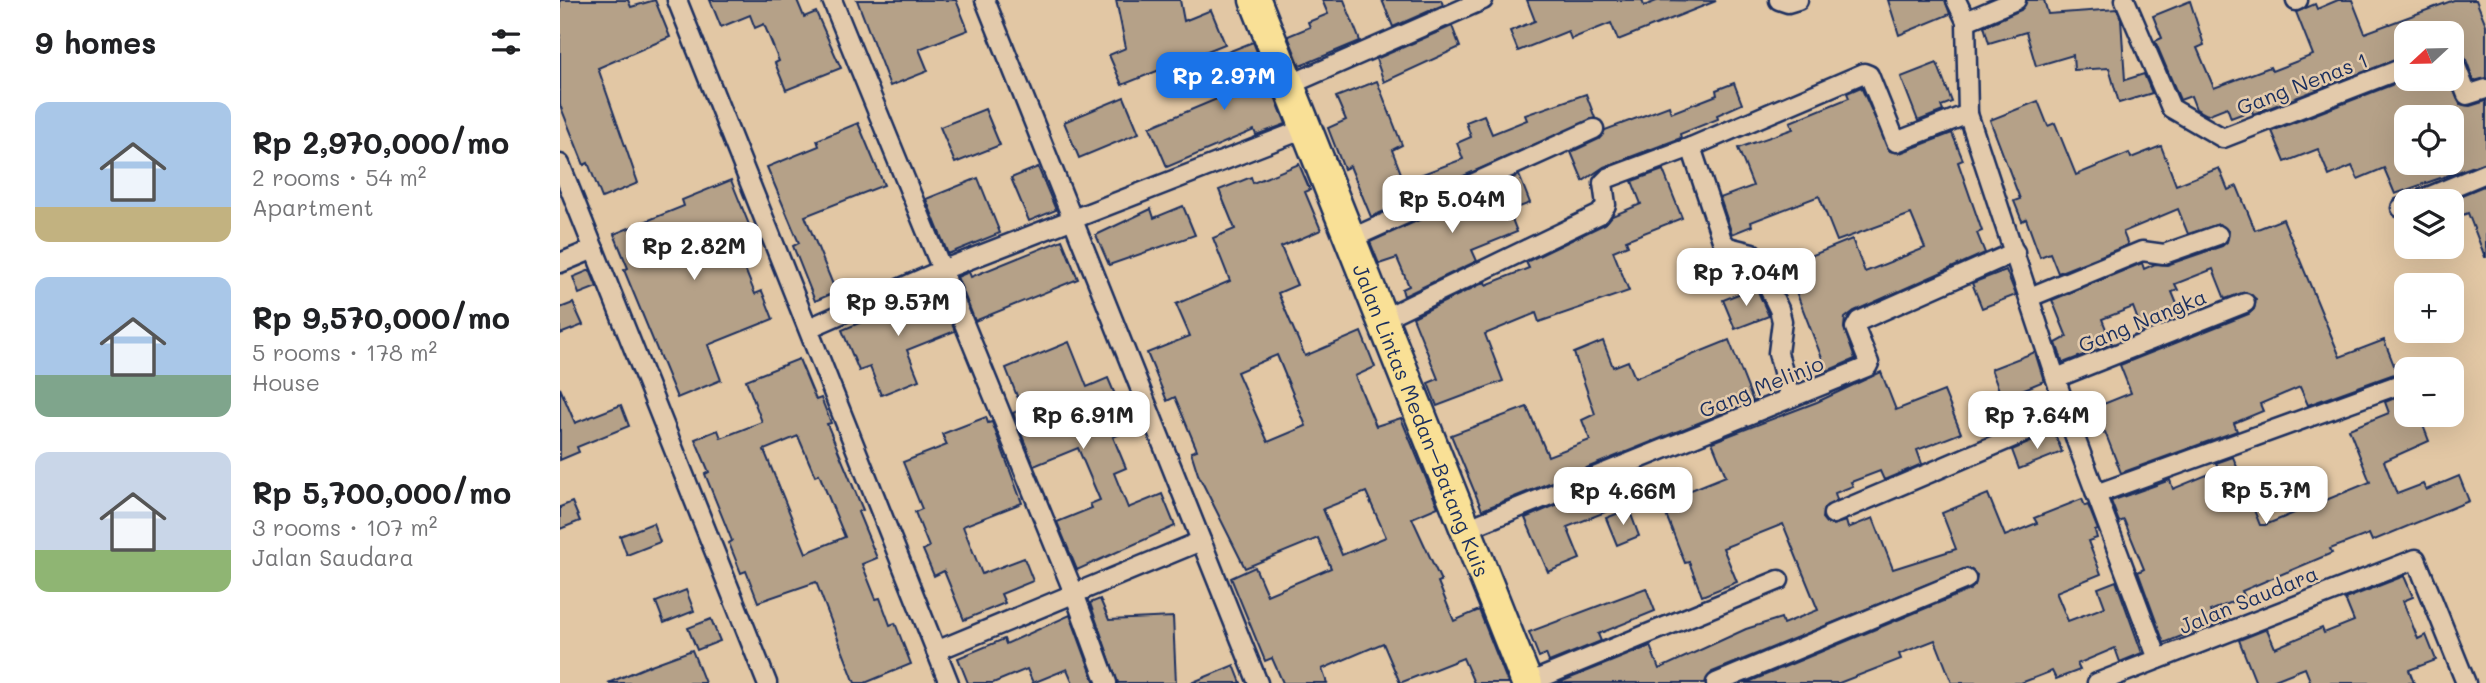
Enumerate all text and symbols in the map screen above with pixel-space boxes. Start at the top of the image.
north arrow [2394,21,2464,91]
map controls [2394,21,2464,427]
text: 9 homes [35,22,156,62]
icon: filters [487,23,525,61]
street label: Gang Nenas 1 [2232,46,2372,120]
pin: Rp 2.97M [1152,52,1296,112]
text: Rp 2.97M [1172,60,1276,90]
button: locate [2394,105,2464,175]
text: Rp 2,970,000/mo [252,122,509,162]
icon: home [91,130,175,214]
text: 2 rooms · 54 m² [252,162,427,192]
pin: Rp 5.04M [1380,176,1524,235]
text: Rp 5.04M [1398,183,1506,213]
button: layers [2394,189,2464,259]
text: Apartment [252,192,374,222]
pin: Rp 2.82M [622,222,766,282]
text: Rp 2.82M [642,230,746,260]
pin: Rp 7.04M [1674,248,1818,308]
text: Rp 7.04M [1693,256,1799,286]
street label: Jalan Lintas Medan–Batang Kuis [1348,259,1497,580]
button: + [2394,273,2464,343]
pin: Rp 9.57M [826,278,970,338]
street label: Gang Nangka [2074,282,2210,358]
text: Rp 9.57M [846,286,950,316]
text: Rp 9,570,000/mo [252,297,510,337]
icon: home [91,305,175,389]
text: 5 rooms · 178 m² [252,337,437,367]
street label: Gang Melinjo [1695,349,1827,423]
button: − [2394,357,2464,427]
text: House [252,367,320,397]
pin: Rp 6.91M [1011,392,1155,451]
pin: Rp 7.64M [1965,392,2109,451]
text: Rp 6.91M [1032,399,1134,429]
text: Rp 7.64M [1984,399,2090,429]
pin: Rp 5.7M [2201,466,2331,526]
pin: Rp 4.66M [1551,468,1695,527]
text: Rp 5,700,000/mo [252,472,511,512]
text: Rp 5.7M [2221,474,2311,504]
text: Rp 4.66M [1570,475,1676,505]
icon: home [91,480,175,564]
text: 3 rooms · 107 m² [252,512,438,542]
text: Jalan Saudara [252,542,414,572]
street label: Jalan Saudara [2174,559,2322,639]

